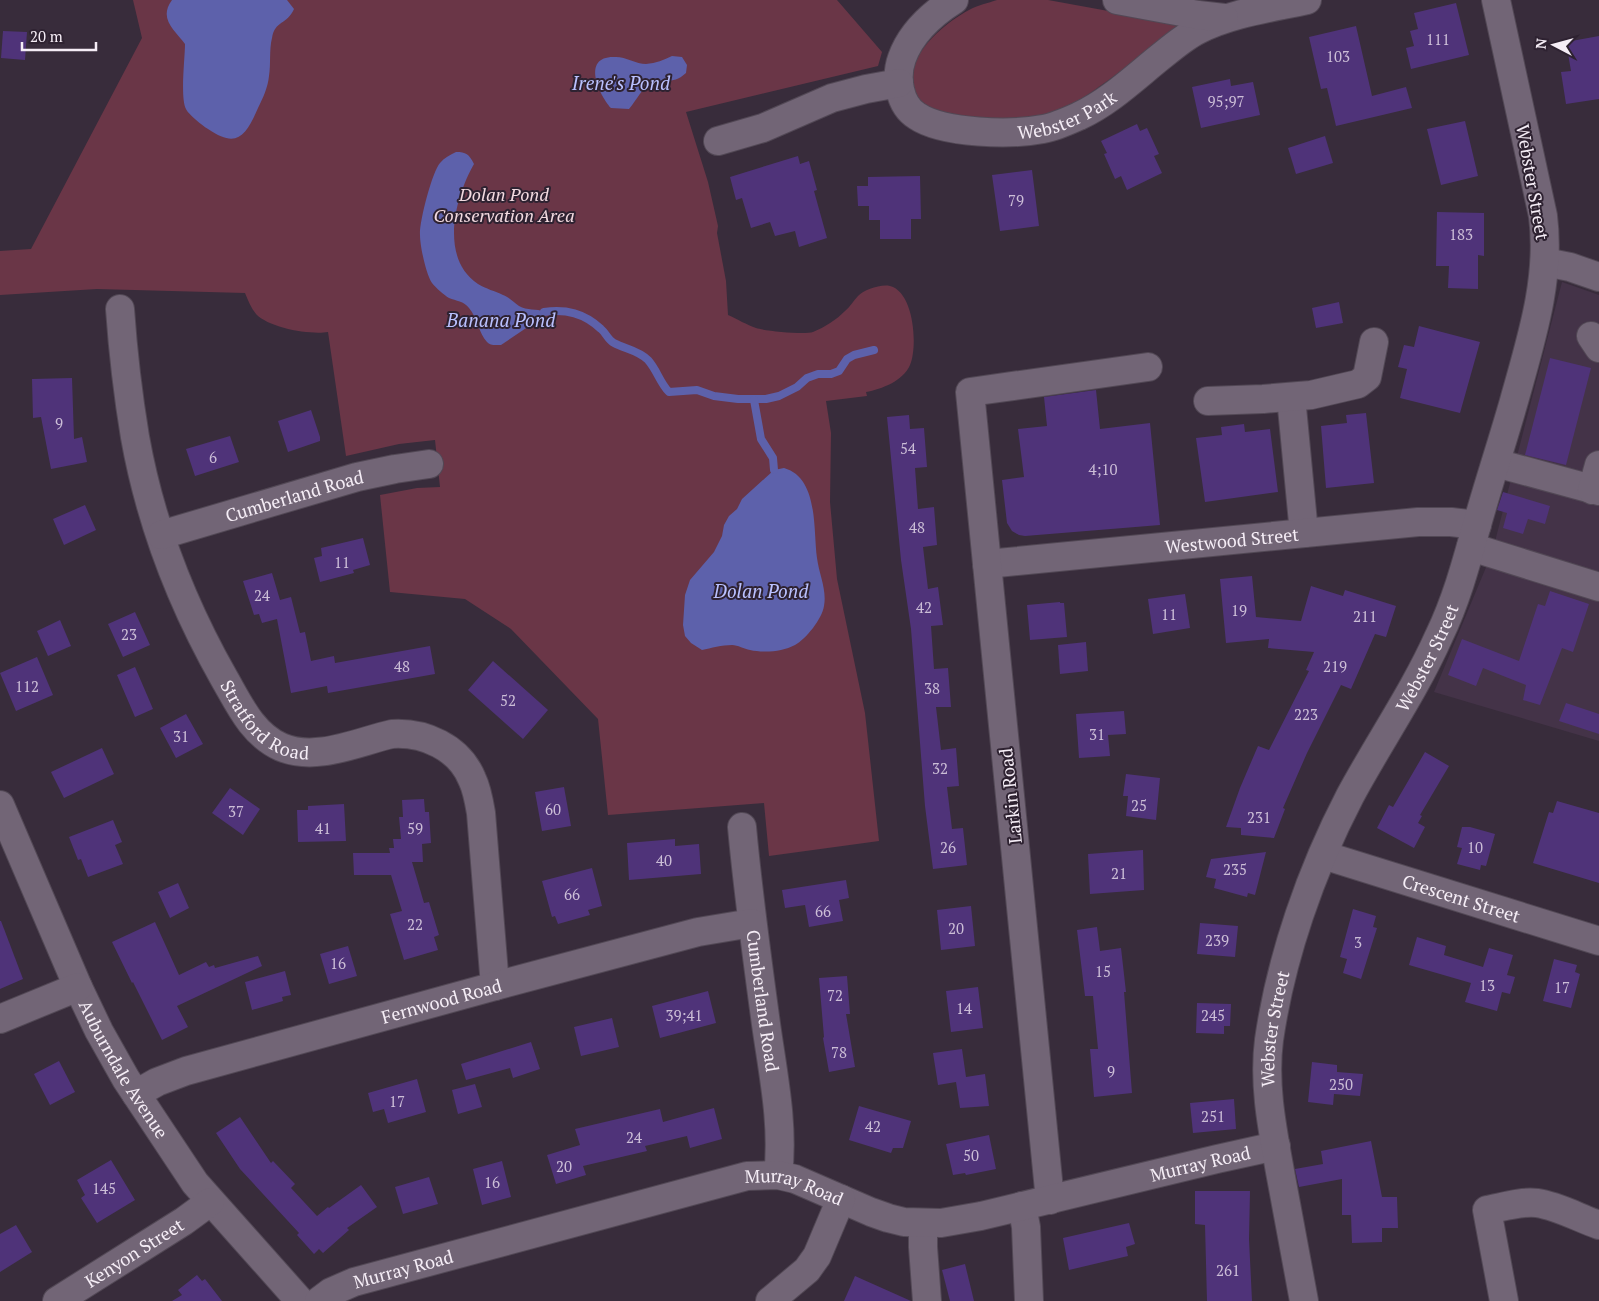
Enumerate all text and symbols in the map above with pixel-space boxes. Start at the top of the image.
scale bar [22,20,96,52]
north arrow [1529,20,1579,70]
text: 20 m [30,26,63,46]
house number: 111 [1426,29,1450,49]
text: N [1531,37,1551,50]
house number: 103 [1326,46,1350,66]
water label: Irene's Pond [571,70,671,95]
street label: Webster Park [1016,84,1122,144]
house number: 95;97 [1208,91,1244,111]
street label: Webster Street [1511,122,1555,242]
park label: Dolan Pond Conservation Area [433,182,575,227]
house number: 79 [1008,190,1024,210]
house number: 183 [1449,224,1473,244]
water label: Banana Pond [446,307,556,332]
house number: 9 [55,413,63,433]
house number: 54 [900,438,916,458]
house number: 6 [209,447,217,467]
house number: 4;10 [1089,459,1117,479]
street label: Cumberland Road [222,464,365,527]
house number: 48 [909,517,925,537]
street label: Westwood Street [1164,522,1300,559]
house number: 11 [334,552,350,572]
water label: Dolan Pond [713,578,809,603]
house number: 24 [254,585,270,605]
house number: 42 [916,597,932,617]
house number: 19 [1231,600,1247,620]
street label: Webster Street [1390,600,1464,716]
house number: 11 [1161,604,1177,624]
house number: 211 [1353,606,1377,626]
house number: 23 [121,624,137,644]
house number: 48 [394,656,410,676]
house number: 219 [1323,656,1347,676]
street label: Stratford Road [215,675,310,765]
house number: 112 [15,676,39,696]
house number: 38 [924,678,940,698]
house number: 52 [500,690,516,710]
house number: 223 [1294,704,1318,724]
house number: 31 [1089,724,1105,744]
house number: 31 [173,726,189,746]
street label: Larkin Road [993,747,1027,845]
house number: 32 [932,758,948,778]
house number: 25 [1131,795,1147,815]
house number: 60 [545,799,561,819]
house number: 37 [228,801,244,821]
house number: 231 [1247,807,1271,827]
house number: 41 [315,818,331,838]
house number: 59 [407,818,423,838]
house number: 26 [940,837,956,857]
house number: 10 [1467,837,1483,857]
house number: 40 [656,850,672,870]
house number: 235 [1223,859,1247,879]
house number: 21 [1111,863,1127,883]
street label: Crescent Street [1399,868,1524,928]
house number: 66 [564,884,580,904]
house number: 66 [815,901,831,921]
house number: 22 [407,914,423,934]
house number: 20 [948,918,964,938]
street label: Cumberland Road [742,928,785,1073]
house number: 239 [1205,930,1229,950]
house number: 3 [1354,932,1362,952]
house number: 16 [330,953,346,973]
house number: 15 [1095,961,1111,981]
street label: Webster Street [1255,968,1295,1087]
street label: Fernwood Road [378,973,504,1029]
house number: 13 [1479,975,1495,995]
house number: 17 [1554,977,1570,997]
house number: 72 [827,985,843,1005]
street label: Auburndale Avenue [74,996,174,1143]
house number: 14 [956,998,972,1018]
house number: 39;41 [666,1005,702,1025]
house number: 245 [1201,1005,1225,1025]
house number: 78 [831,1042,847,1062]
house number: 9 [1107,1061,1115,1081]
house number: 250 [1329,1074,1353,1094]
house number: 17 [389,1091,405,1111]
house number: 251 [1201,1106,1225,1126]
house number: 42 [865,1116,881,1136]
house number: 24 [626,1127,642,1147]
street label: Murray Road [1147,1140,1253,1187]
house number: 50 [963,1145,979,1165]
house number: 20 [556,1156,572,1176]
street label: Murray Road [744,1163,847,1211]
house number: 16 [484,1172,500,1192]
house number: 145 [92,1178,116,1198]
street label: Kenyon Street [80,1212,188,1293]
street label: Murray Road [351,1244,456,1294]
house number: 261 [1216,1260,1240,1280]

